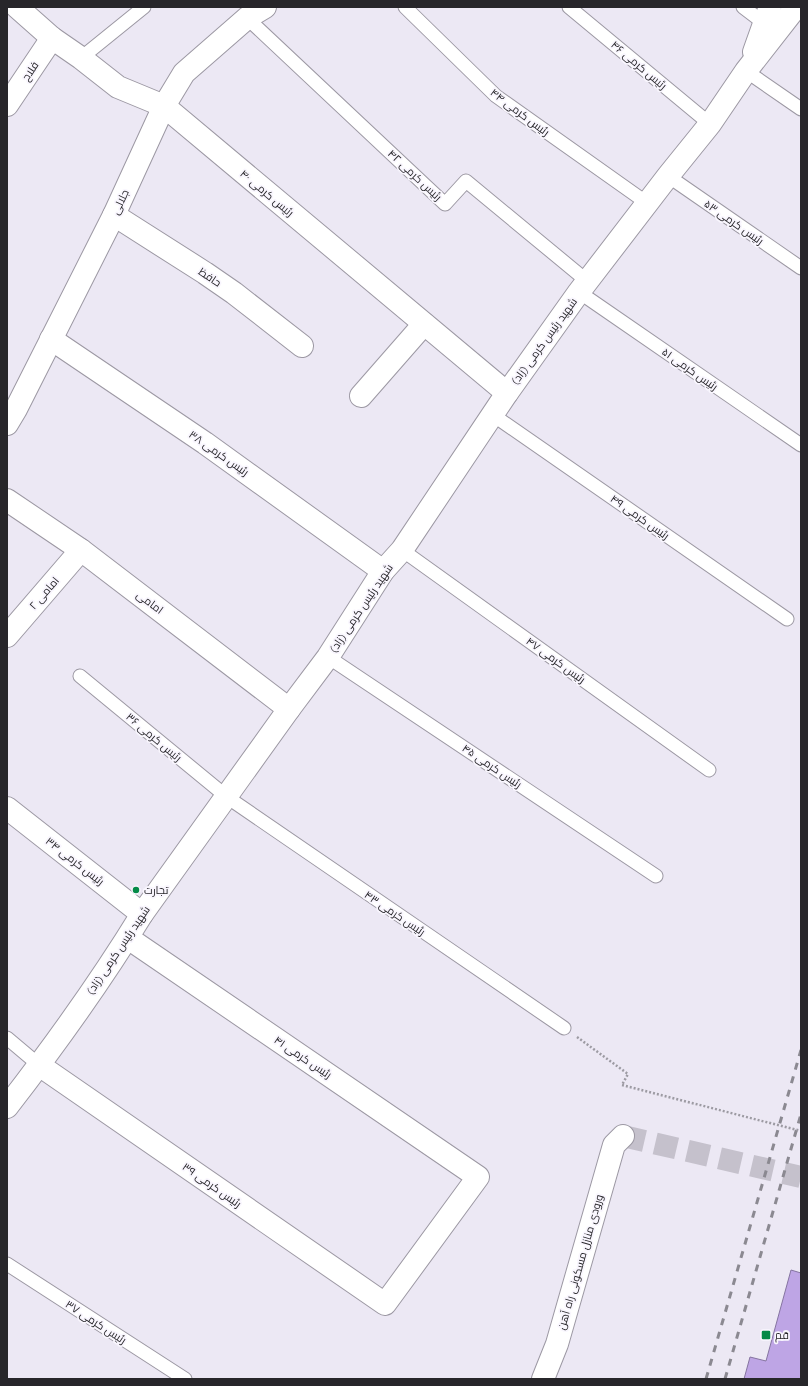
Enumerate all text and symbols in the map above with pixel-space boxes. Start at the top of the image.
street label: رئیس کرمی ۴۶ [608,38,670,92]
street label: فلاح [18,59,42,84]
street label: رئیس کرمی ۴۴ [488,85,552,139]
street label: رئیس کرمی ۴۲ [385,146,445,204]
street label: رئیس کرمی ۴۰ [237,166,297,220]
street label: جلالی [108,187,132,217]
street label: رئیس کرمی ۵۳ [702,196,766,248]
street label: حافظ [196,264,224,290]
street label: شهید رئیس کرمی (زاد) [508,295,580,387]
street label: رئیس کرمی ۵۱ [659,345,721,393]
street label: رئیس کرمی ۳۸ [186,427,252,479]
street label: رئیس کرمی ۴۹ [608,492,672,543]
street label: شهید رئیس کرمی (زاد) [326,561,396,655]
street label: امامی ۲ [26,574,62,612]
street label: امامی [134,587,166,617]
street label: رئیس کرمی ۴۷ [524,634,588,686]
street label: رئیس کرمی ۳۶ [123,710,185,764]
street label: رئیس کرمی ۴۵ [459,741,525,791]
street label: رئیس کرمی ۳۴ [43,834,107,888]
place label: تجارت [144,883,168,897]
marker: تجارت [131,885,141,895]
street label: رئیس کرمی ۴۳ [362,887,428,939]
street label: شهید رئیس کرمی (زاد) [83,903,153,997]
street label: رئیس کرمی ۴۱ [272,1033,335,1081]
street label: رئیس کرمی ۳۹ [180,1160,244,1211]
street label: ورودی منازل مسکونی راه آهن [554,1193,606,1331]
street label: رئیس کرمی ۳۷ [63,1297,129,1347]
place label: قم [775,1328,789,1343]
marker: قم [760,1329,772,1341]

